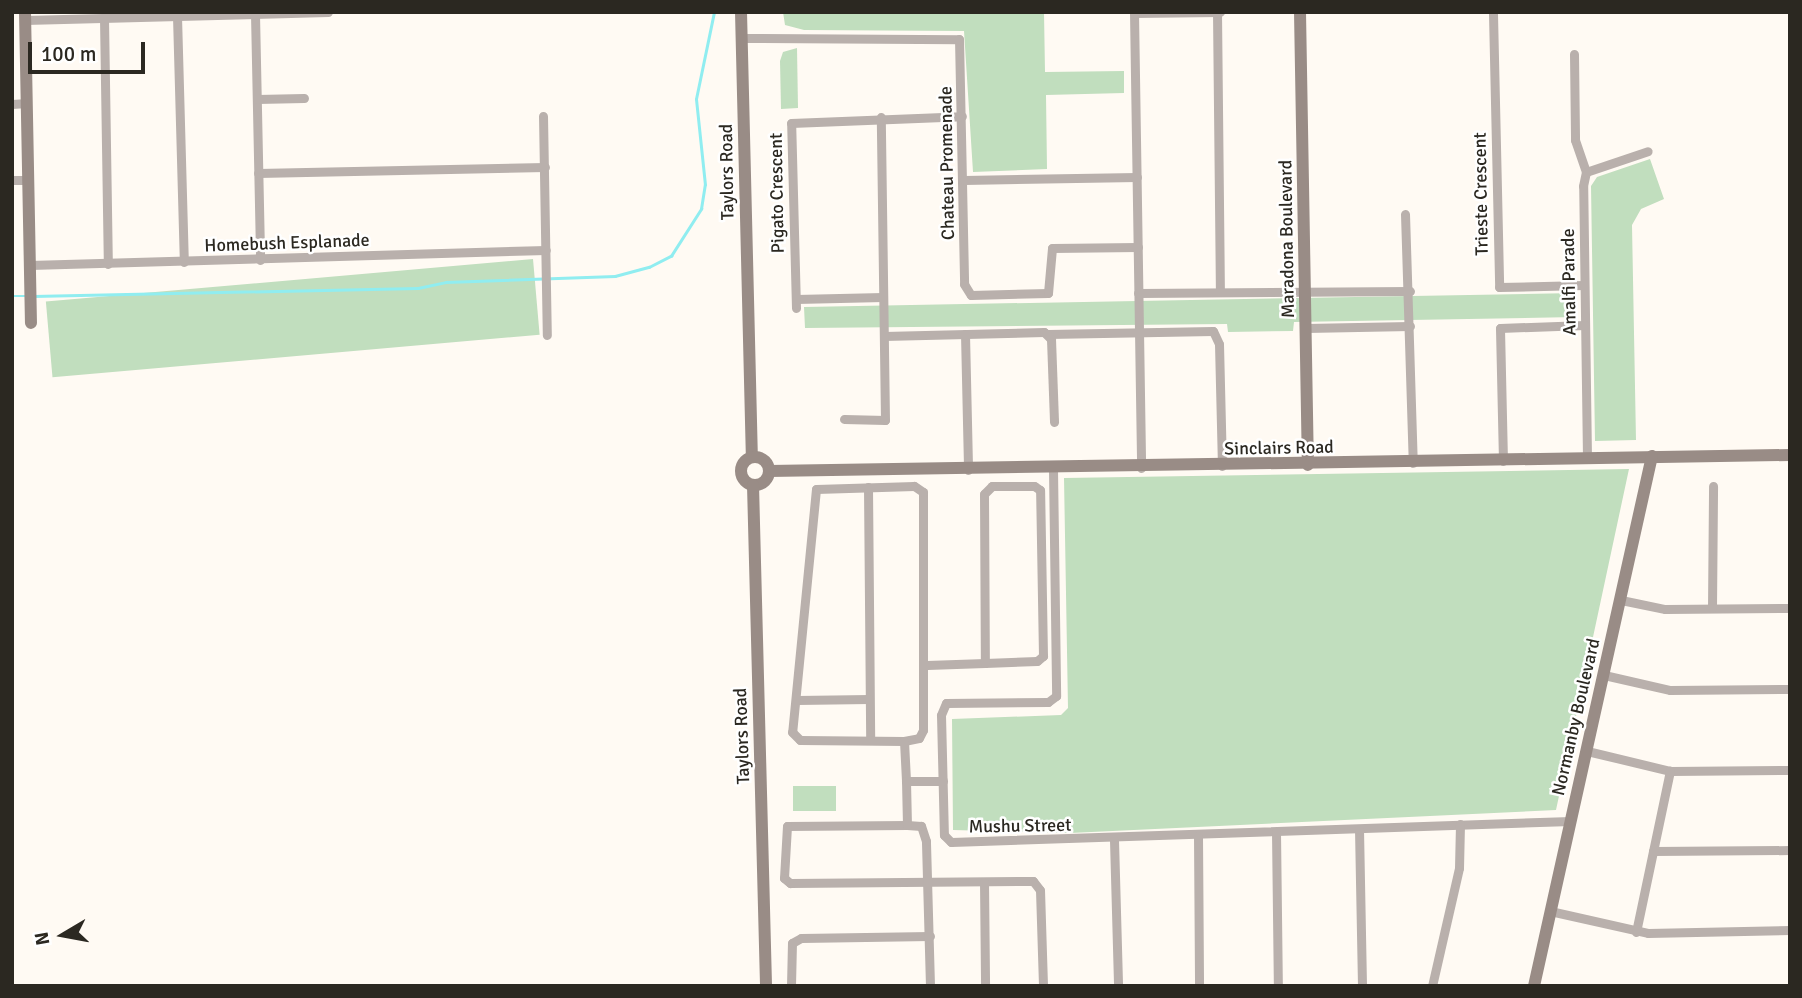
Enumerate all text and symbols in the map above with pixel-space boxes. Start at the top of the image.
scale bar [32,28,149,72]
text: 100 m [41,41,96,67]
street label: Chateau Promenade [935,86,959,240]
street label: Taylors Road [715,124,739,220]
street label: Trieste Crescent [1469,132,1493,256]
street label: Pigato Crescent [765,133,789,253]
street label: Maradona Boulevard [1275,160,1299,318]
street label: Amalfi Parade [1557,228,1581,336]
street label: Homebush Esplanade [204,229,370,257]
street label: Sinclairs Road [1224,436,1334,460]
street label: Normanby Boulevard [1547,636,1605,798]
street label: Taylors Road [730,688,754,784]
street label: Mushu Street [968,814,1072,838]
north arrow [28,900,98,970]
text: N [29,930,55,947]

